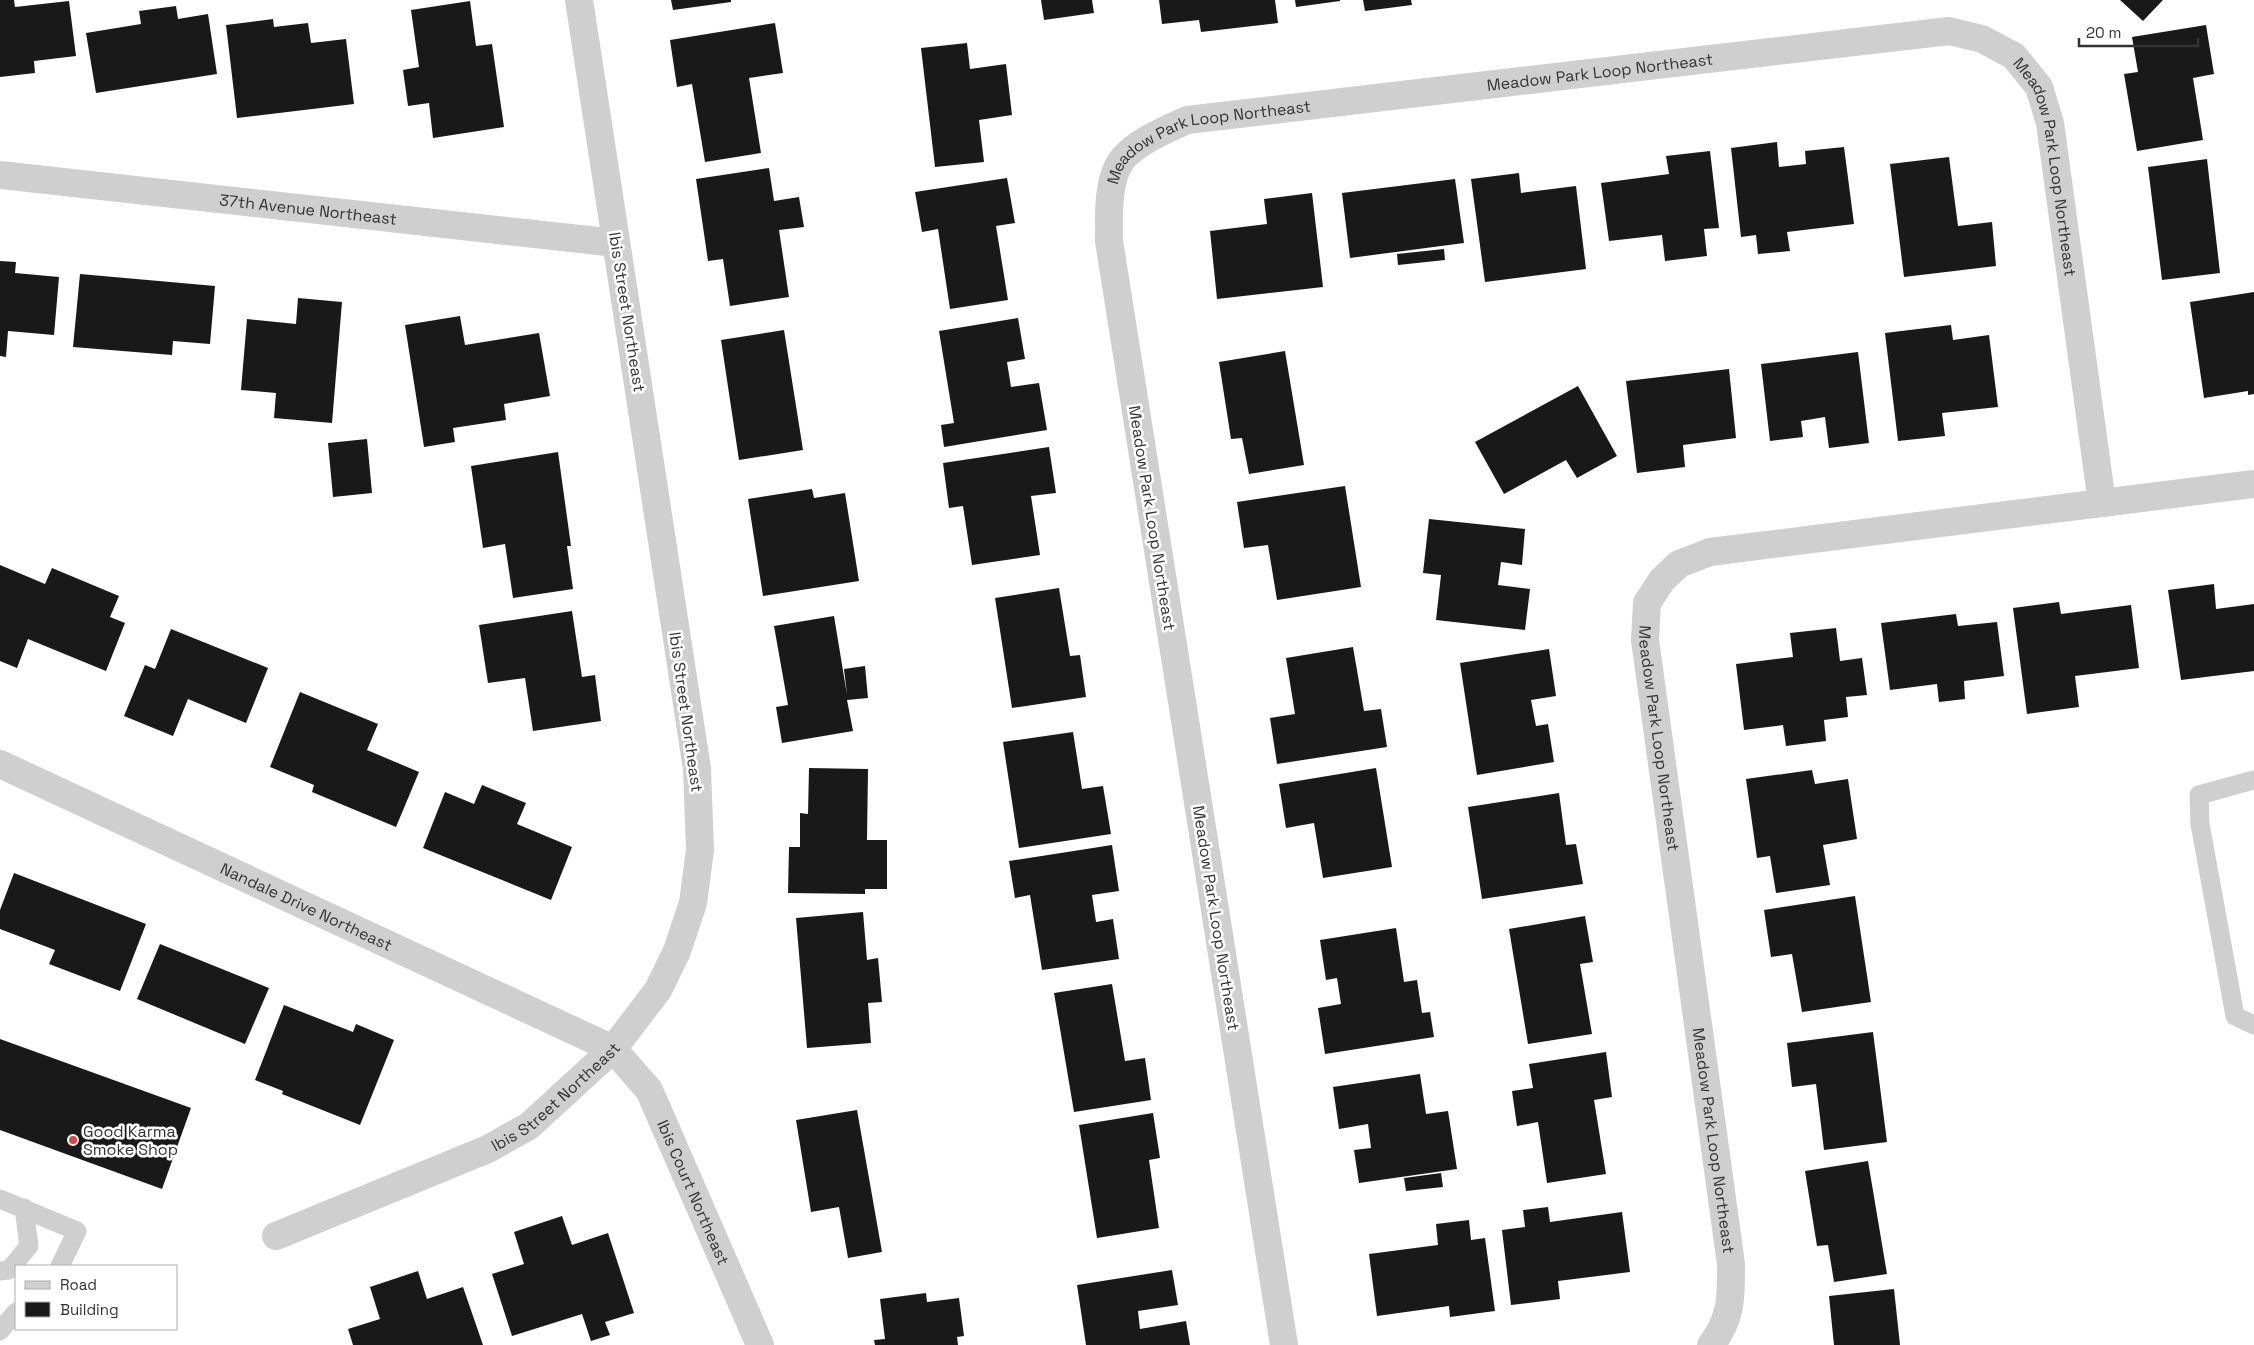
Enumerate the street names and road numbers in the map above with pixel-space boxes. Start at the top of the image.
street label: Meadow Park Loop Northeast [1486,48,1714,95]
street label: Meadow Park Loop Northeast [2009,53,2081,278]
street label: Meadow Park Loop Northeast [1102,95,1312,187]
street label: 37th Avenue Northeast [218,189,398,229]
street label: Ibis Street Northeast [604,231,650,393]
street label: Meadow Park Loop Northeast [1124,404,1180,632]
street label: Meadow Park Loop Northeast [1634,625,1684,852]
street label: Ibis Street Northeast [664,631,708,793]
street label: Meadow Park Loop Northeast [1188,804,1244,1032]
street label: Nandale Drive Northeast [217,858,396,955]
street label: Meadow Park Loop Northeast [1688,1026,1740,1255]
street label: Ibis Street Northeast [487,1038,625,1156]
street label: Ibis Court Northeast [653,1116,734,1268]

